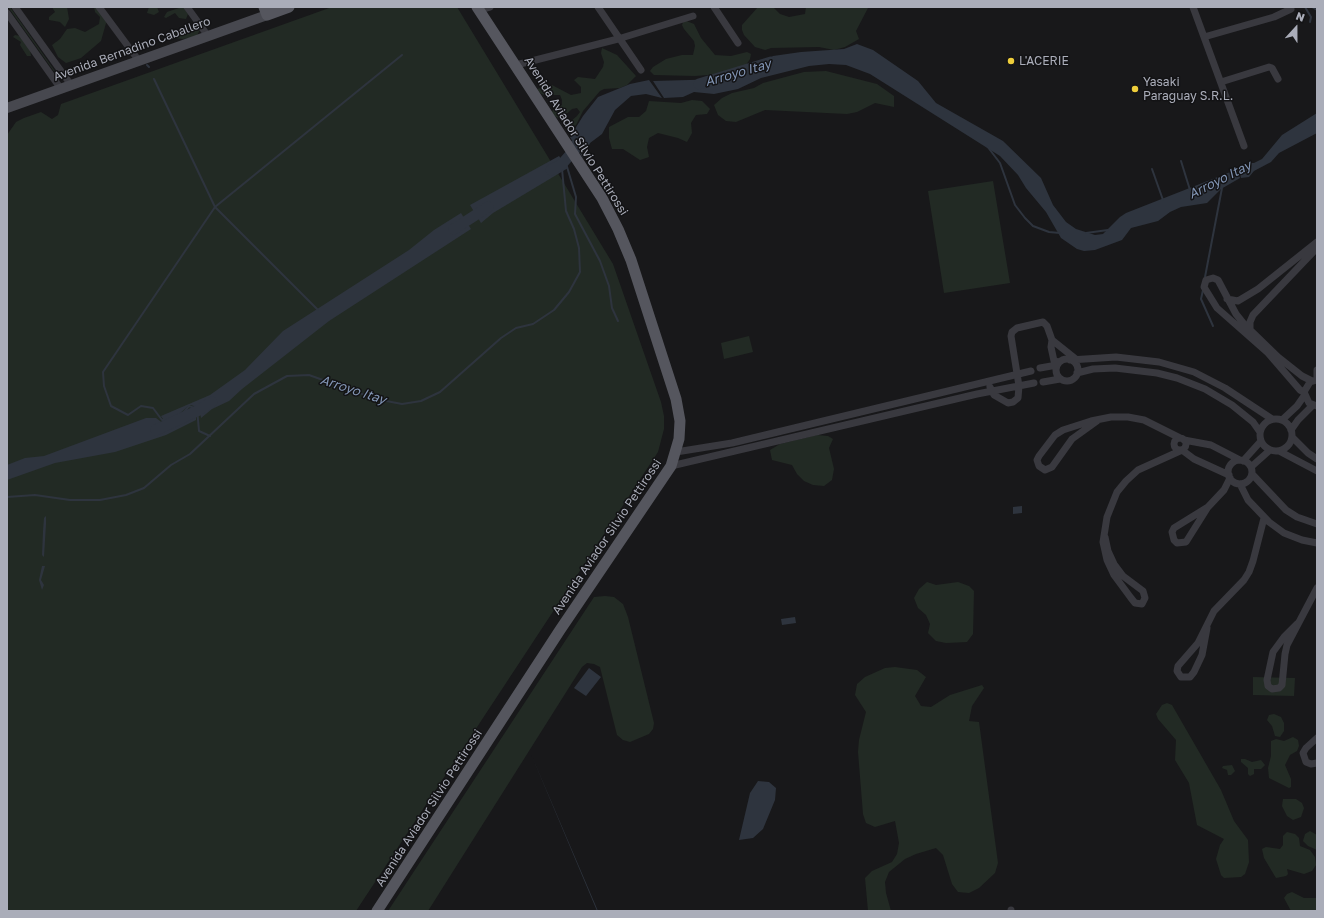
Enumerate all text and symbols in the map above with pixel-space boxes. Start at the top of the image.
north arrow [1276,8,1316,48]
text: N [1294,9,1307,24]
street label: Avenida Bernadino Caballero [52,14,212,84]
street label: Avenida Aviador Silvio Pettirossi [521,54,631,218]
place label: L'ACERIE [1019,54,1069,68]
water label: Arroyo Itay [703,56,773,90]
marker: L'ACERIE [1006,56,1016,66]
place label: Yasaki Paraguay S.R.L. [1143,75,1233,103]
marker: Yasaki Paraguay S.R.L. [1130,84,1140,94]
water label: Arroyo Itay [1186,158,1254,202]
water label: Arroyo Itay [318,372,388,408]
street label: Avenida Aviador Silvio Pettirossi [549,456,665,618]
street label: Avenida Aviador Silvio Pettirossi [373,727,485,889]

